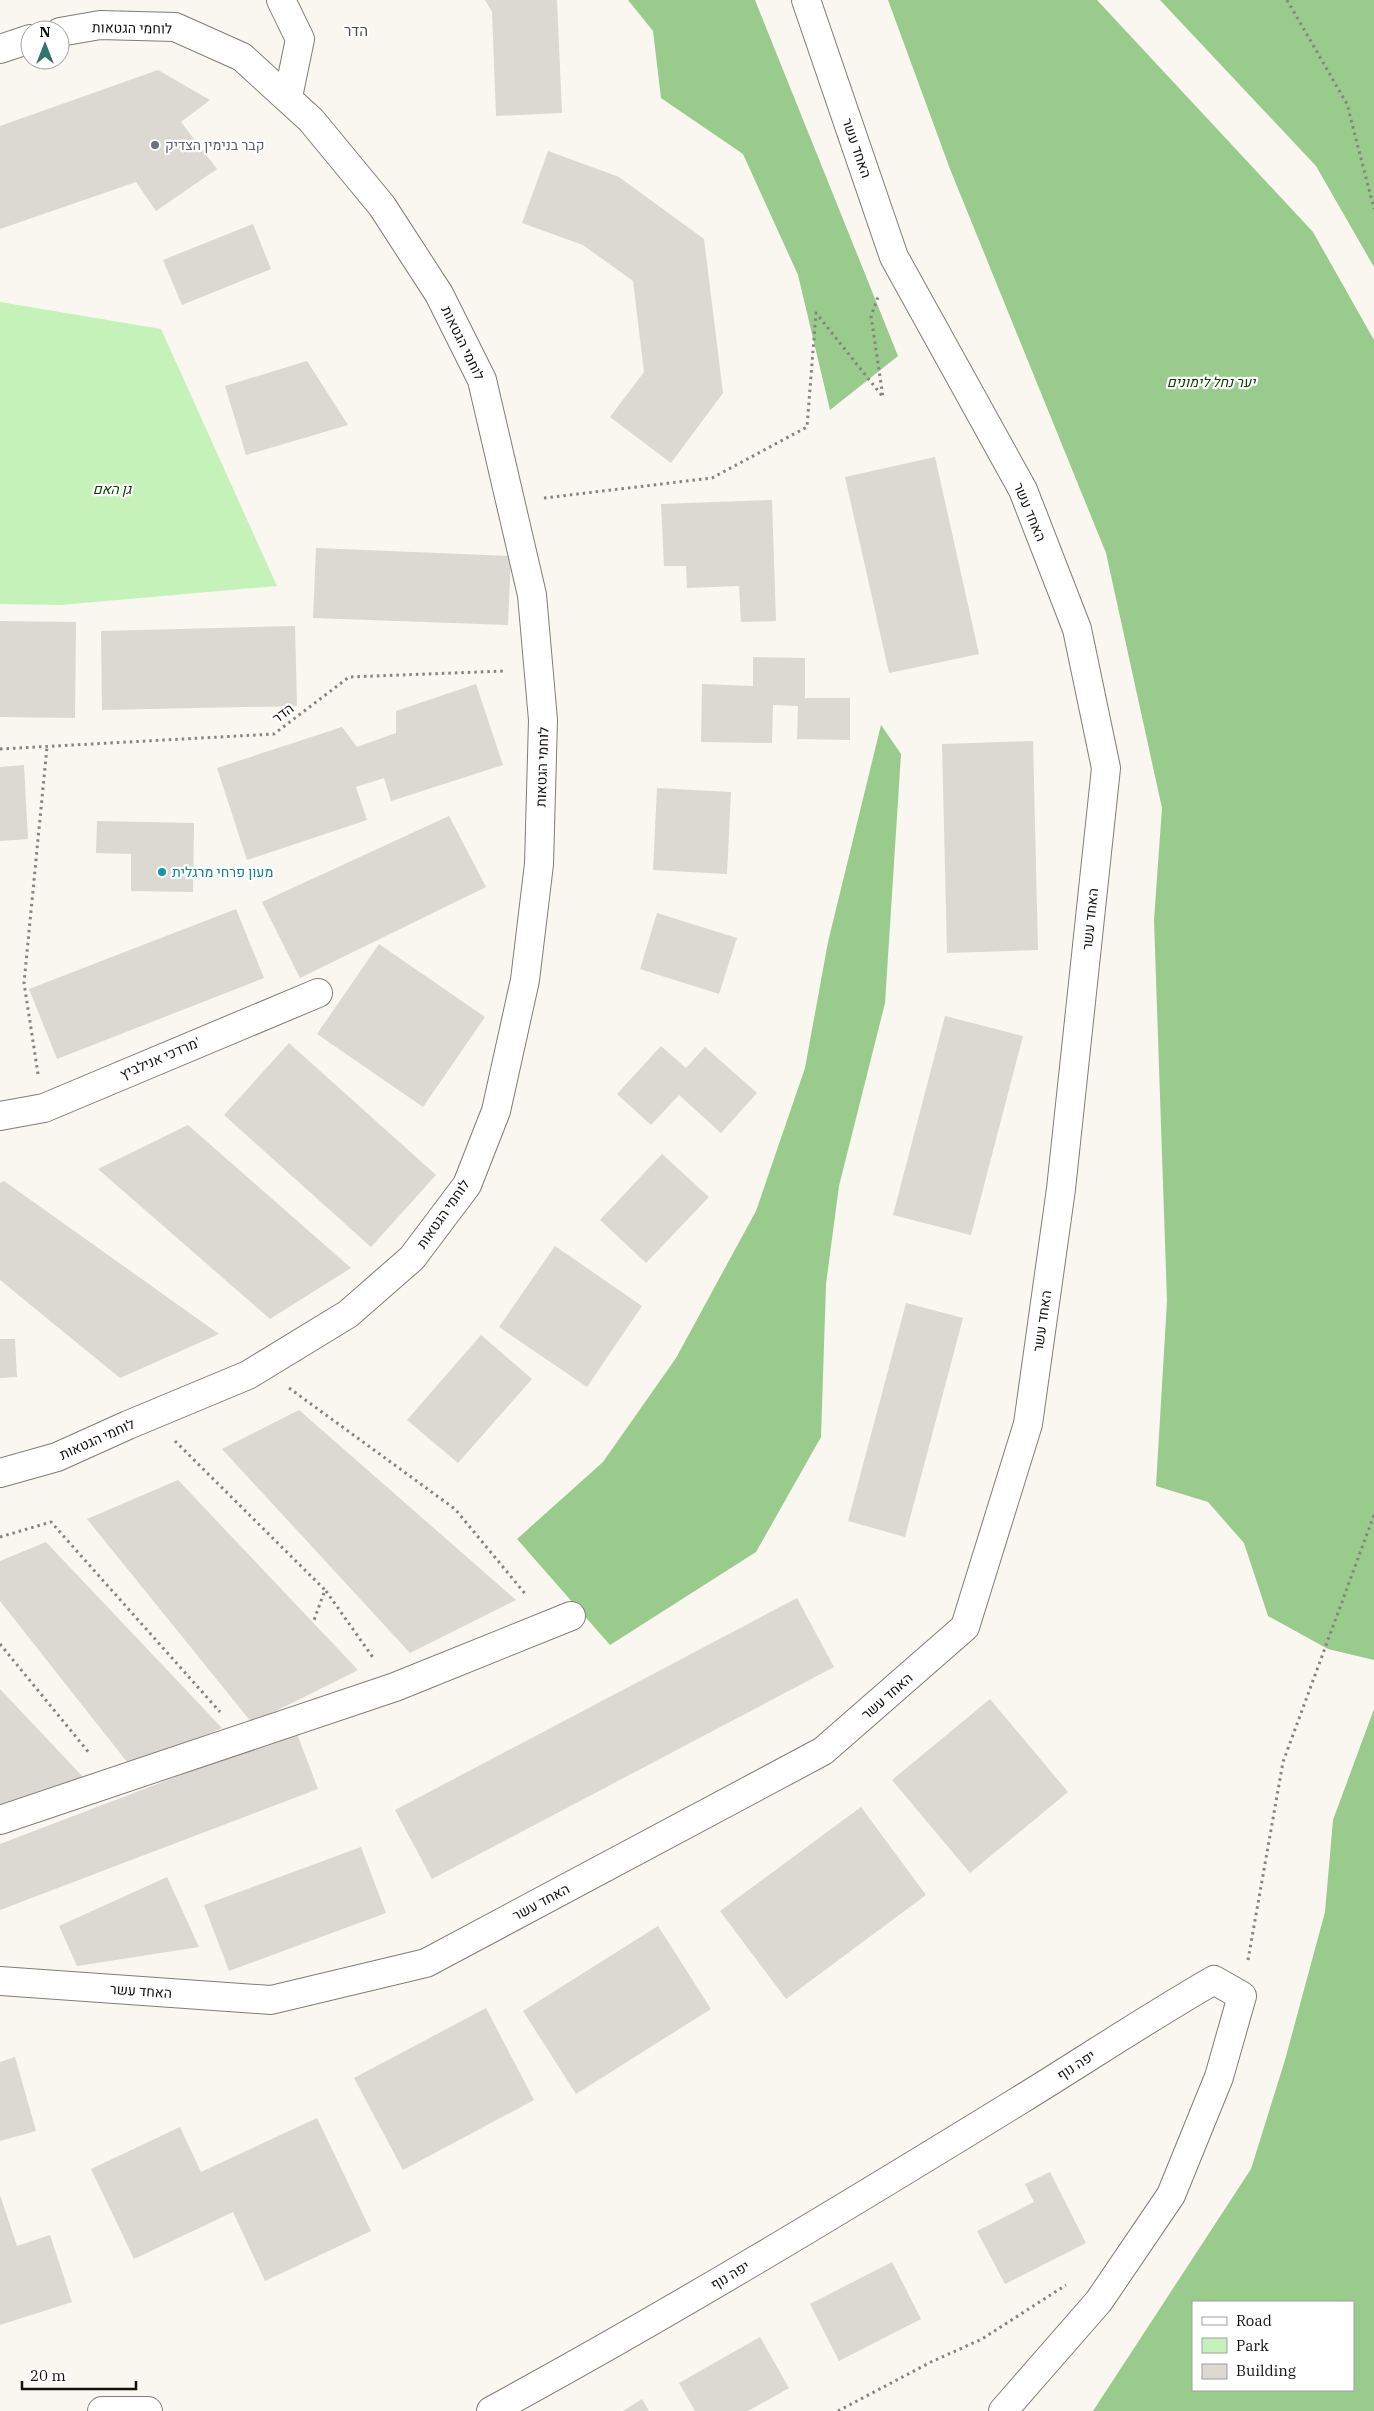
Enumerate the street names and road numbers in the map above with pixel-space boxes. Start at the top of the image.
street label: לוחמי הגטאות [92,18,172,38]
street label: האחד עשר [838,116,876,180]
street label: לוחמי הגטאות [437,303,489,383]
street label: האחד עשר [1010,480,1050,544]
street label: הדר [269,699,297,727]
street label: לוחמי הגטאות [532,727,552,807]
street label: האחד עשר [1078,887,1102,951]
street label: מרדכי אנילביץ' [117,1033,203,1083]
street label: לוחמי הגטאות [413,1176,473,1252]
street label: האחד עשר [1029,1289,1055,1353]
street label: לוחמי הגטאות [57,1414,137,1464]
street label: האחד עשר [858,1669,916,1723]
street label: האחד עשר [509,1879,573,1925]
street label: האחד עשר [109,1980,173,2002]
street label: יפה נוף [1053,2046,1099,2084]
street label: יפה נוף [707,2256,753,2294]

